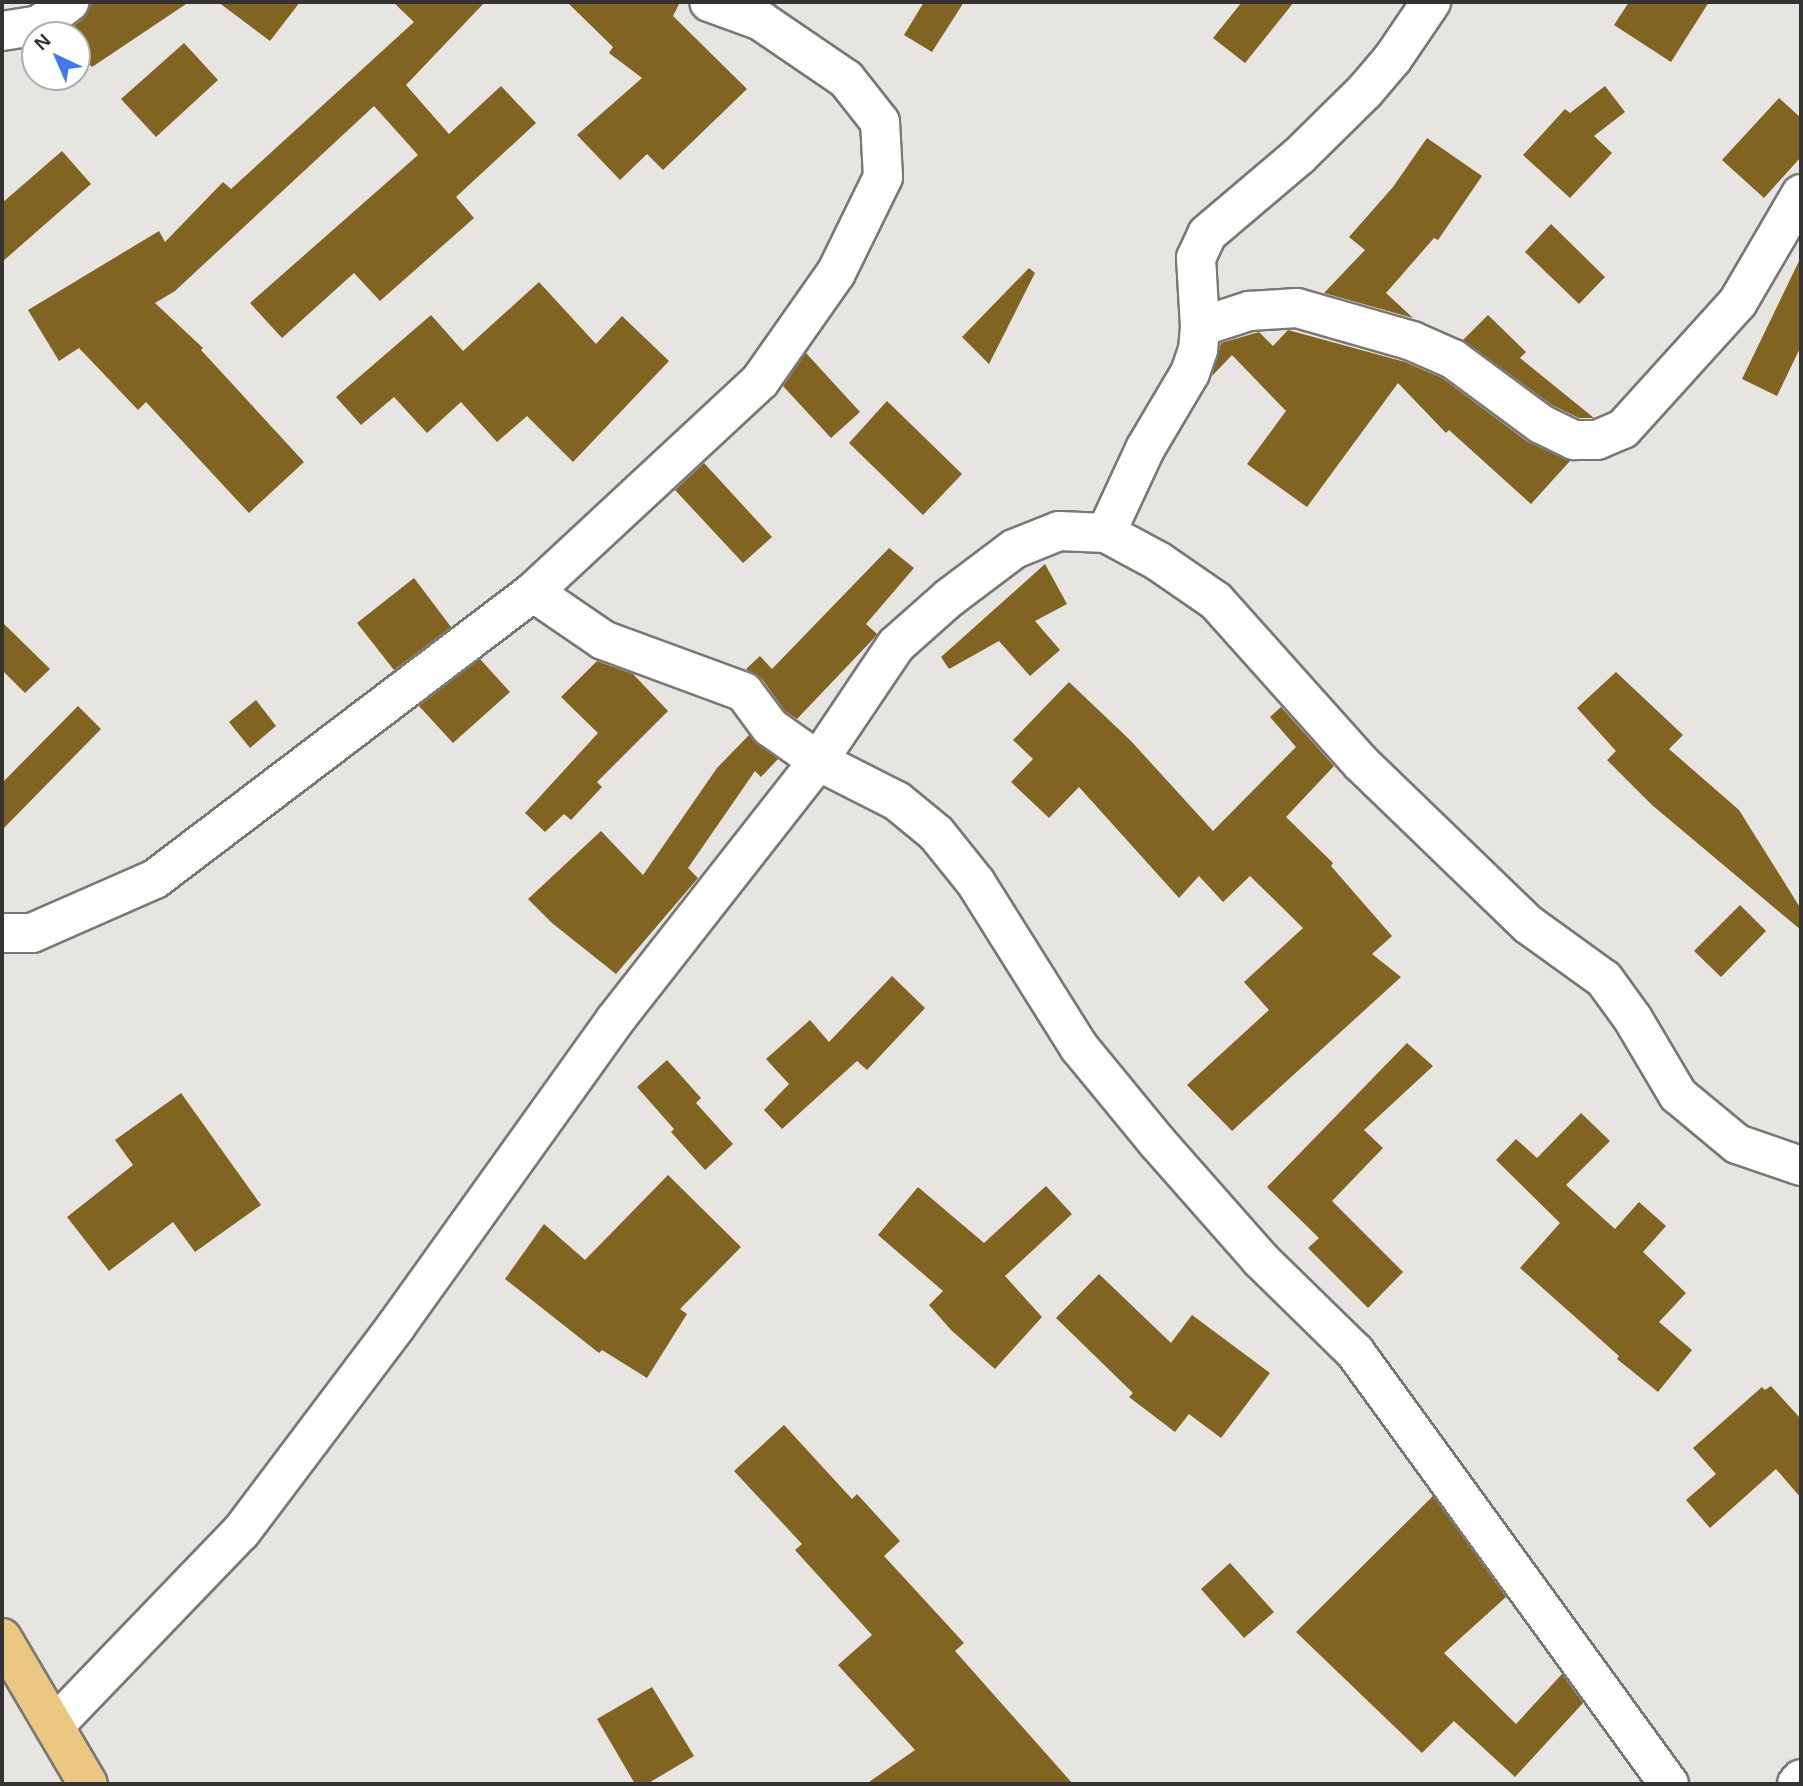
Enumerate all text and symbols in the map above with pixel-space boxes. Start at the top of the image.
north arrow [21,21,91,91]
text: N [30,30,55,54]

